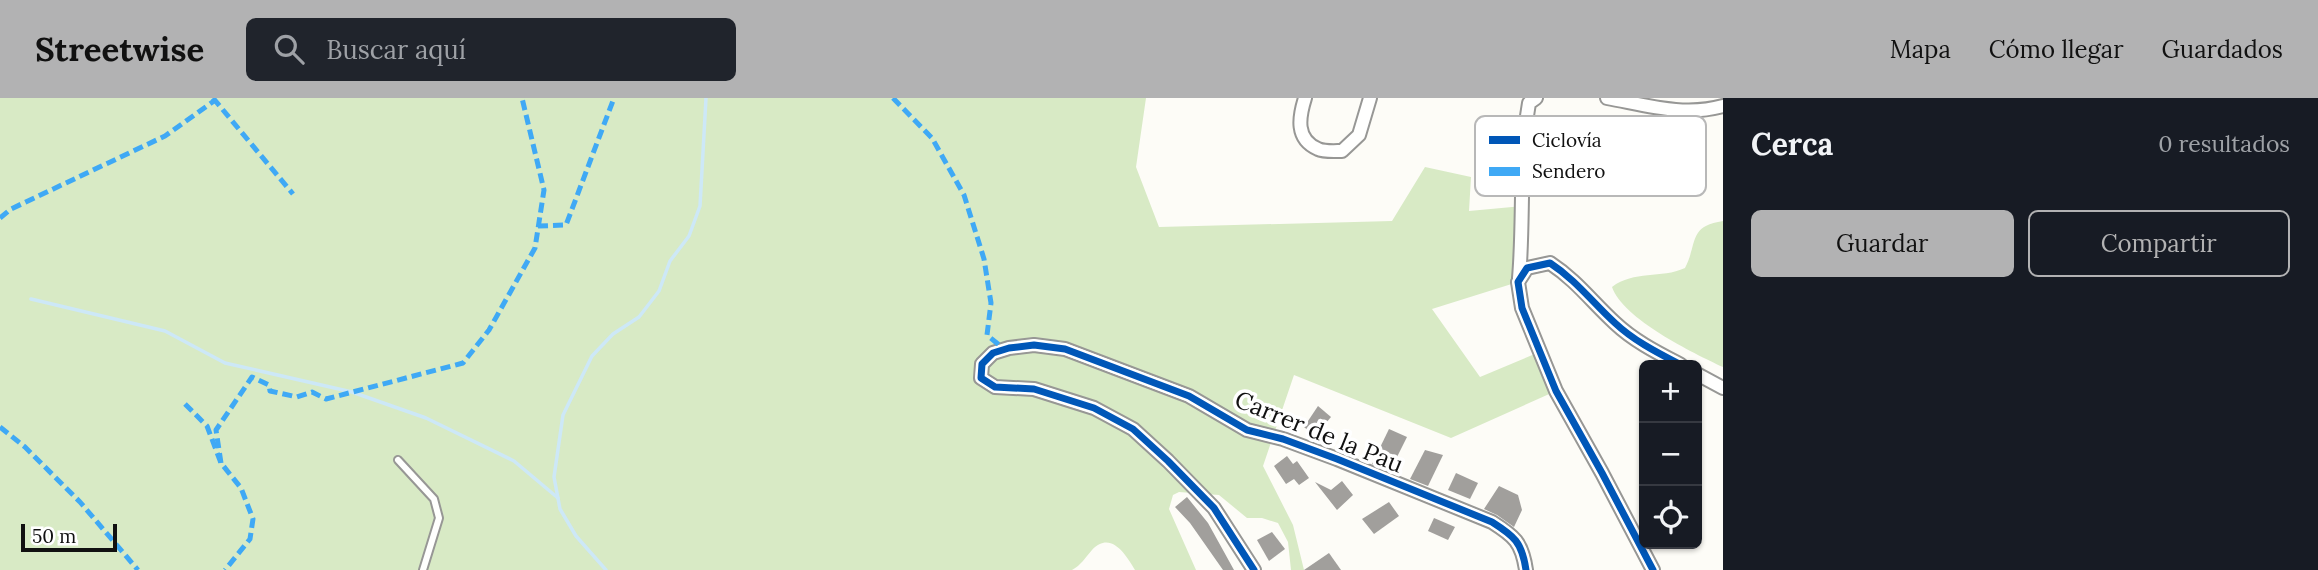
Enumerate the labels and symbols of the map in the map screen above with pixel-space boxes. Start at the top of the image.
legend [1475,116,1706,196]
text: Ciclovía [1532,128,1602,152]
text: Sendero [1532,159,1605,183]
street label: Carrer de la Pau [1230,384,1408,479]
scale bar [21,521,117,553]

